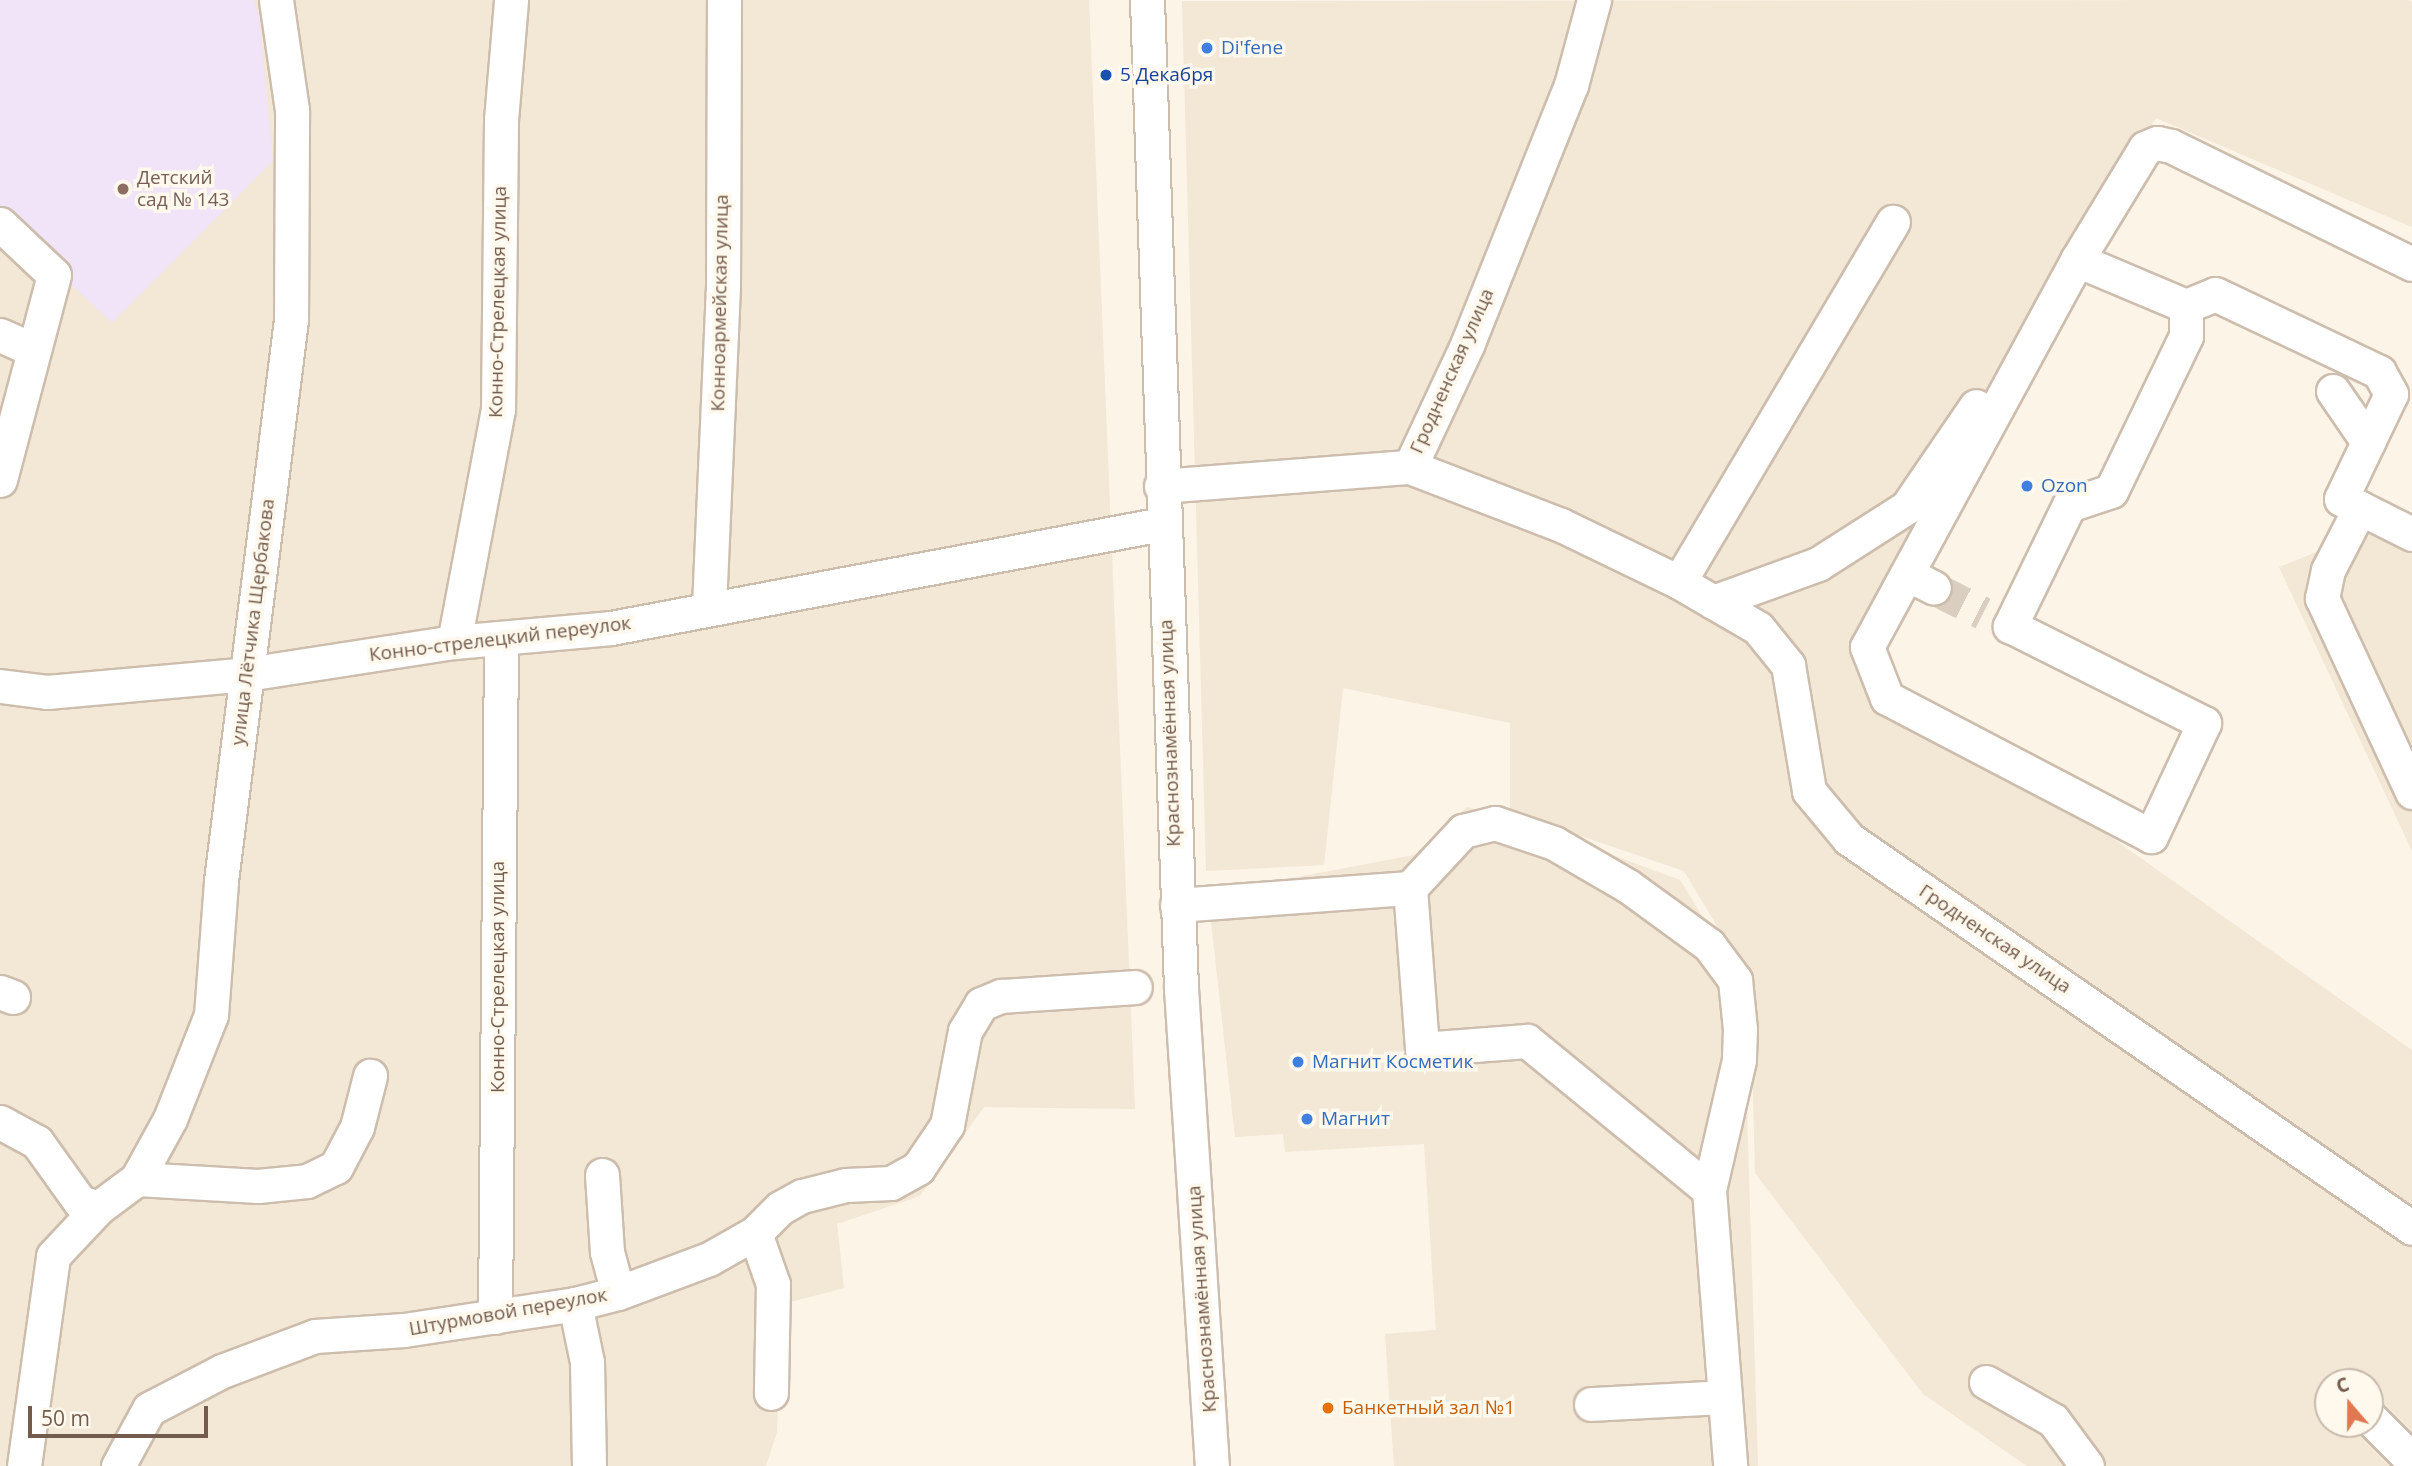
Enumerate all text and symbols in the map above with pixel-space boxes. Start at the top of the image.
place label: Di'fene [1221,37,1283,59]
marker: Di'fene [1199,40,1215,56]
place label: 5 Декабря [1120,64,1213,86]
marker: 5 Декабря [1098,67,1114,83]
place label: Детский сад № 143 [137,167,229,211]
marker: Детский сад № 143 [115,181,131,197]
street label: Конно-Стрелецкая улица [485,186,511,418]
street label: Конноармейская улица [707,194,733,412]
street label: Гродненская улица [1405,285,1499,457]
place label: Ozon [2041,475,2088,497]
marker: Ozon [2019,478,2035,494]
street label: улица Лётчика Щербакова [227,497,279,747]
street label: Конно-стрелецкий переулок [368,612,632,666]
street label: Краснознамённая улица [1155,619,1185,847]
street label: Конно-Стрелецкая улица [487,861,509,1093]
street label: Гродненская улица [1915,880,2075,998]
place label: Магнит Косметик [1312,1051,1473,1073]
marker: Магнит Косметик [1290,1054,1306,1070]
place label: Магнит [1321,1108,1390,1130]
marker: Магнит [1299,1111,1315,1127]
street label: Краснознамённая улица [1183,1185,1221,1413]
street label: Штурмовой переулок [407,1283,609,1341]
north arrow [2314,1368,2384,1438]
text: С [2332,1371,2353,1399]
scale bar [32,1392,212,1436]
place label: Банкетный зал №1 [1342,1397,1515,1419]
marker: Банкетный зал №1 [1320,1400,1336,1416]
text: 50 m [41,1404,90,1432]

